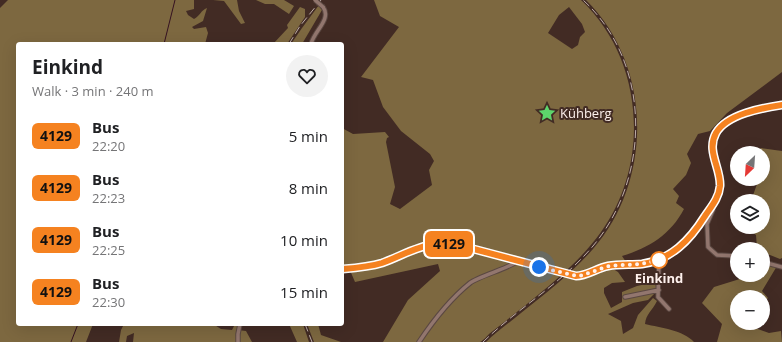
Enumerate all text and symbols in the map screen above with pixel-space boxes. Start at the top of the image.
text: Einkind [32,54,103,80]
button: heart [286,55,328,97]
text: Walk · 3 min · 240 m [32,82,154,100]
place icon: Kühberg [537,103,557,123]
place label: Kühberg [560,104,612,122]
text: Bus [92,117,119,137]
text: 4129 [40,126,72,145]
text: 5 min [289,126,328,146]
text: 22:20 [92,137,125,155]
north arrow [730,146,770,186]
map controls [730,146,770,330]
text: Bus [92,169,119,189]
text: 4129 [40,178,72,197]
text: 8 min [289,178,328,198]
text: 22:23 [92,189,125,207]
button: layers [730,194,770,234]
text: Bus [92,221,119,241]
text: 4129 [40,230,72,249]
text: 10 min [280,230,328,250]
line badge: 4129 [421,231,477,257]
text: 4129 [433,234,465,253]
text: 22:25 [92,241,125,259]
button: + [730,242,770,282]
marker: Einkind [650,251,668,269]
your location [529,257,549,277]
place label: Einkind [635,269,683,287]
text: Bus [92,273,119,293]
text: 4129 [40,282,72,301]
text: 15 min [280,282,328,302]
button: − [730,290,770,330]
text: 22:30 [92,293,125,311]

